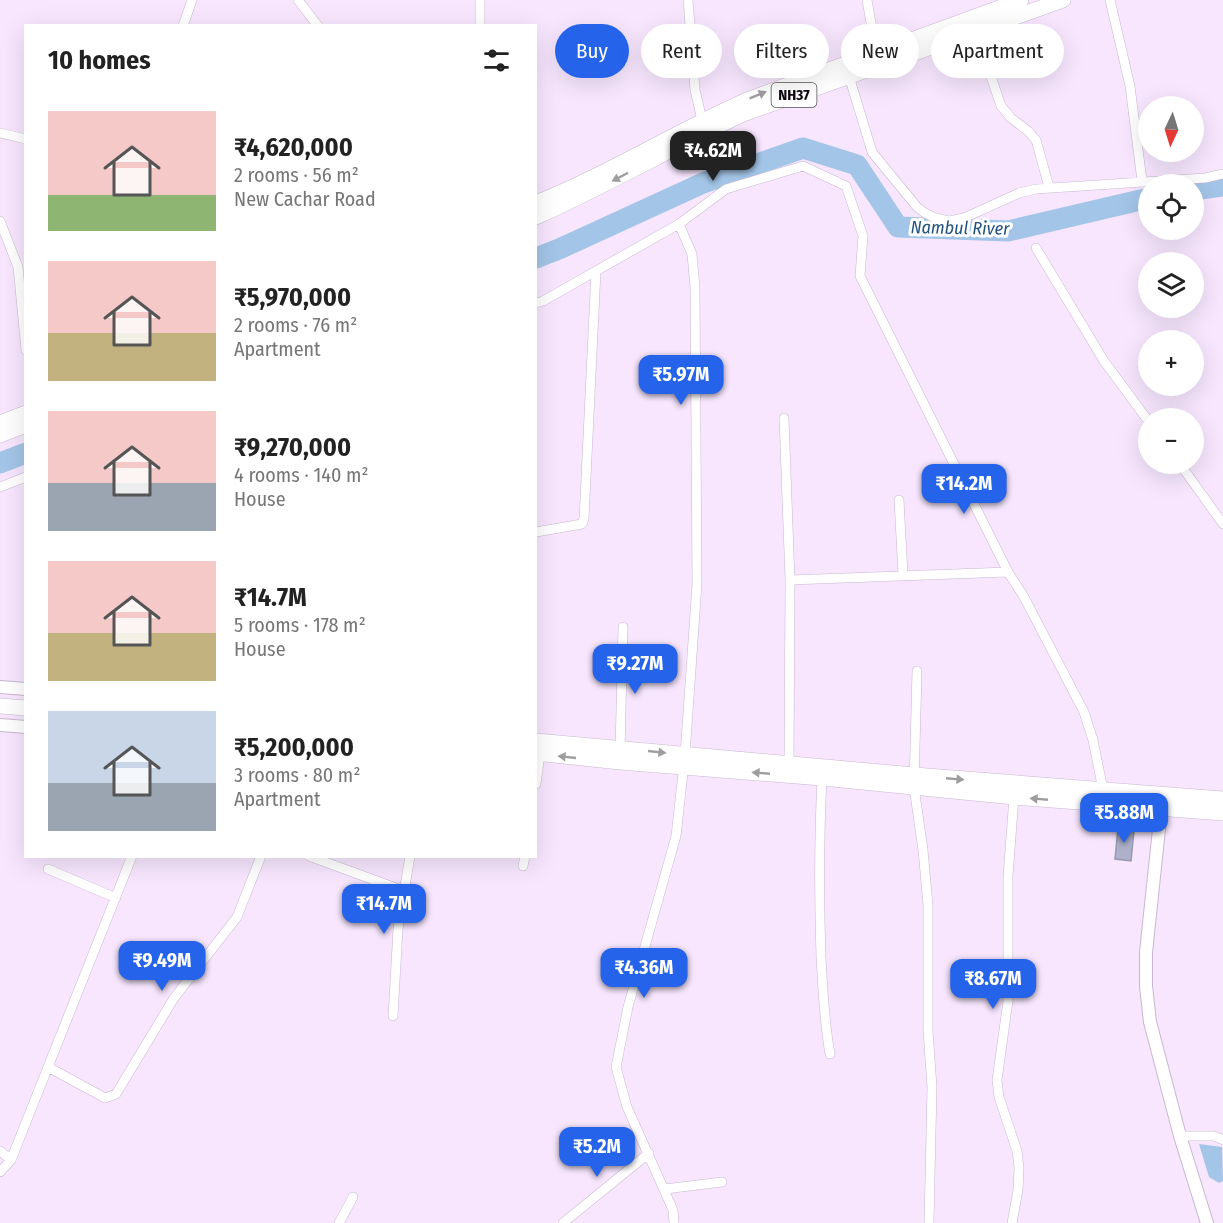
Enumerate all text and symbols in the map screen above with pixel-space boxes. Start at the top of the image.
chip: Buy [555,24,629,78]
chip: Rent [641,24,722,78]
chip: Filters [734,24,829,78]
chip: New [841,24,919,78]
chip: Apartment [931,24,1064,78]
icon: filters [480,44,513,77]
text: 10 homes [48,45,151,76]
road number: NH37 [772,83,816,107]
one-way arrow [749,90,767,99]
north arrow [1138,96,1204,162]
map controls [1138,96,1204,474]
pin: ₹4.62M [664,131,762,182]
text: ₹4,620,000 [234,132,353,163]
icon: home [96,135,168,207]
text: ₹4.62M [684,138,742,162]
text: 2 rooms · 56 m² [234,163,359,187]
one-way arrow [611,172,628,182]
button: locate [1138,174,1204,240]
text: New Cachar Road [234,187,376,211]
water label: Nambul River [910,216,1010,240]
button: layers [1138,252,1204,318]
text: ₹5,970,000 [234,282,351,313]
icon: home [96,285,168,357]
text: 2 rooms · 76 m² [234,313,357,337]
button: + [1138,330,1204,396]
text: Apartment [234,337,321,361]
pin: ₹5.97M [632,355,730,406]
text: ₹5.97M [653,362,709,386]
button: − [1138,408,1204,474]
text: ₹9,270,000 [234,432,351,463]
icon: home [96,435,168,507]
text: 4 rooms · 140 m² [234,463,369,487]
pin: ₹14.2M [915,464,1013,515]
text: ₹14.2M [936,471,992,495]
text: House [234,487,286,511]
text: ₹14.7M [234,582,307,613]
icon: home [96,585,168,657]
text: 5 rooms · 178 m² [234,613,366,637]
text: House [234,637,286,661]
pin: ₹9.27M [586,644,684,695]
text: ₹9.27M [607,651,663,675]
text: ₹5,200,000 [234,732,354,763]
icon: home [96,735,168,807]
one-way arrow [647,747,666,757]
one-way arrow [557,752,576,762]
text: 3 rooms · 80 m² [234,763,360,787]
one-way arrow [752,768,771,778]
one-way arrow [946,774,965,783]
text: Apartment [234,787,321,811]
pin: ₹5.88M [1075,793,1173,844]
one-way arrow [1030,794,1049,804]
text: ₹5.88M [1094,800,1154,824]
pin: ₹14.7M [335,884,433,935]
text: ₹14.7M [356,891,412,915]
pin: ₹9.49M [113,941,211,992]
text: ₹9.49M [133,948,191,972]
pin: ₹4.36M [595,948,693,999]
text: ₹4.36M [615,955,673,979]
pin: ₹8.67M [944,959,1042,1010]
text: ₹8.67M [964,966,1022,990]
pin: ₹5.2M [555,1127,639,1178]
text: ₹5.2M [573,1134,621,1158]

